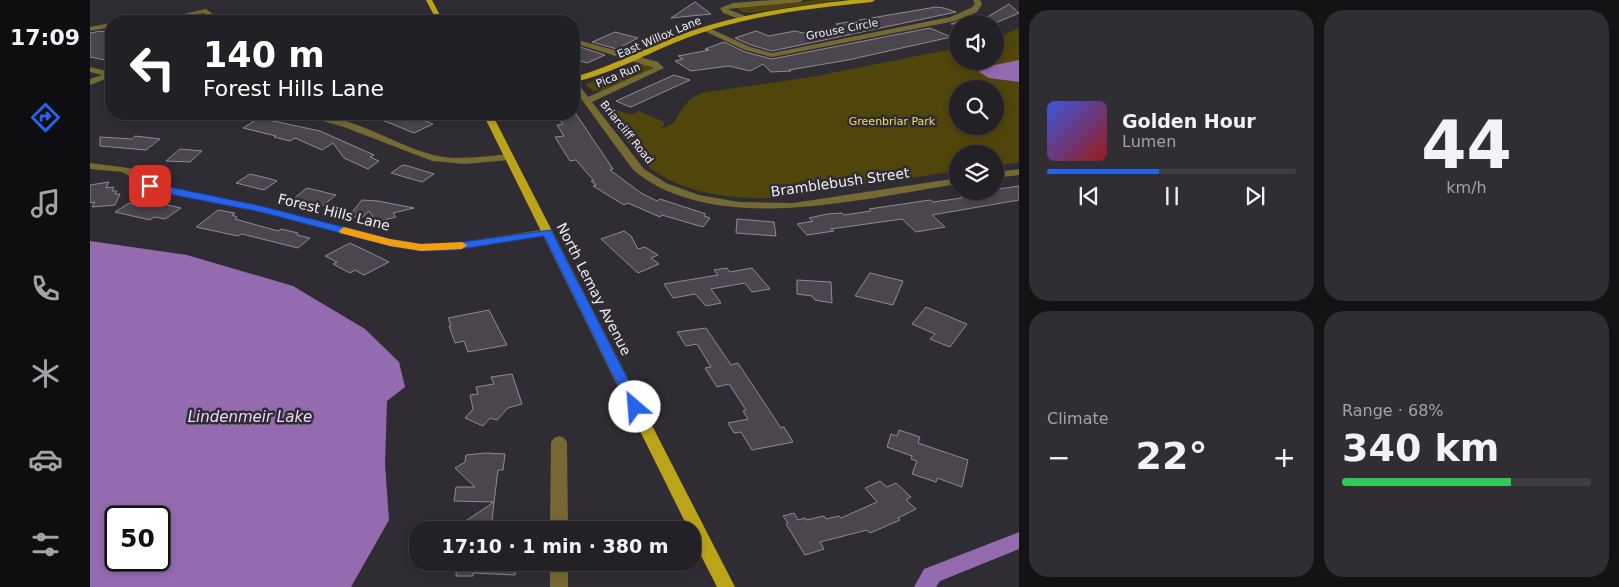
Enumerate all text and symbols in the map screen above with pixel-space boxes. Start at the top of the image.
street label: East Willox Lane [615,14,703,61]
map controls [949,15,1004,200]
button: sound [949,15,1004,70]
street label: Grouse Circle [805,16,880,43]
text: 17:09 [10,25,80,50]
icon: left [120,35,185,100]
text: 140 m [203,35,325,75]
street label: Pica Run [594,60,642,91]
text: Forest Hills Lane [203,76,384,101]
button: search [949,80,1004,135]
street label: Briarcliff Road [597,98,656,166]
icon: directions [28,100,63,135]
text: 44 [1421,108,1512,183]
text: Golden Hour [1122,110,1256,132]
park label: Greenbriar Park [849,115,936,128]
text: Lumen [1122,132,1176,151]
button: layers [949,145,1004,200]
street label: Bramblebush Street [770,164,911,200]
pin [129,165,171,207]
icon: arrive [136,172,164,200]
text: km/h [1446,178,1487,197]
icon: previous [1075,182,1103,210]
icon: pause [1158,182,1186,210]
icon: next [1241,182,1269,210]
icon: music [28,186,63,221]
street label: Forest Hills Lane [276,190,392,234]
street label: North Lemay Avenue [554,220,634,358]
icon: phone [28,271,63,306]
icon: climate [28,356,63,391]
position arrow [608,380,660,432]
text: Range · 68% [1342,401,1444,420]
water label: Lindenmeir Lake [188,408,312,426]
text: Climate [1047,409,1109,428]
text: 340 km [1342,426,1499,470]
text: 22° [1136,434,1207,478]
text: − [1047,441,1070,474]
text: + [1273,441,1296,474]
icon: car [28,442,63,477]
speed limit sign: 50 [105,506,170,571]
icon: filters [28,527,63,562]
text: 17:10 · 1 min · 380 m [441,535,669,557]

